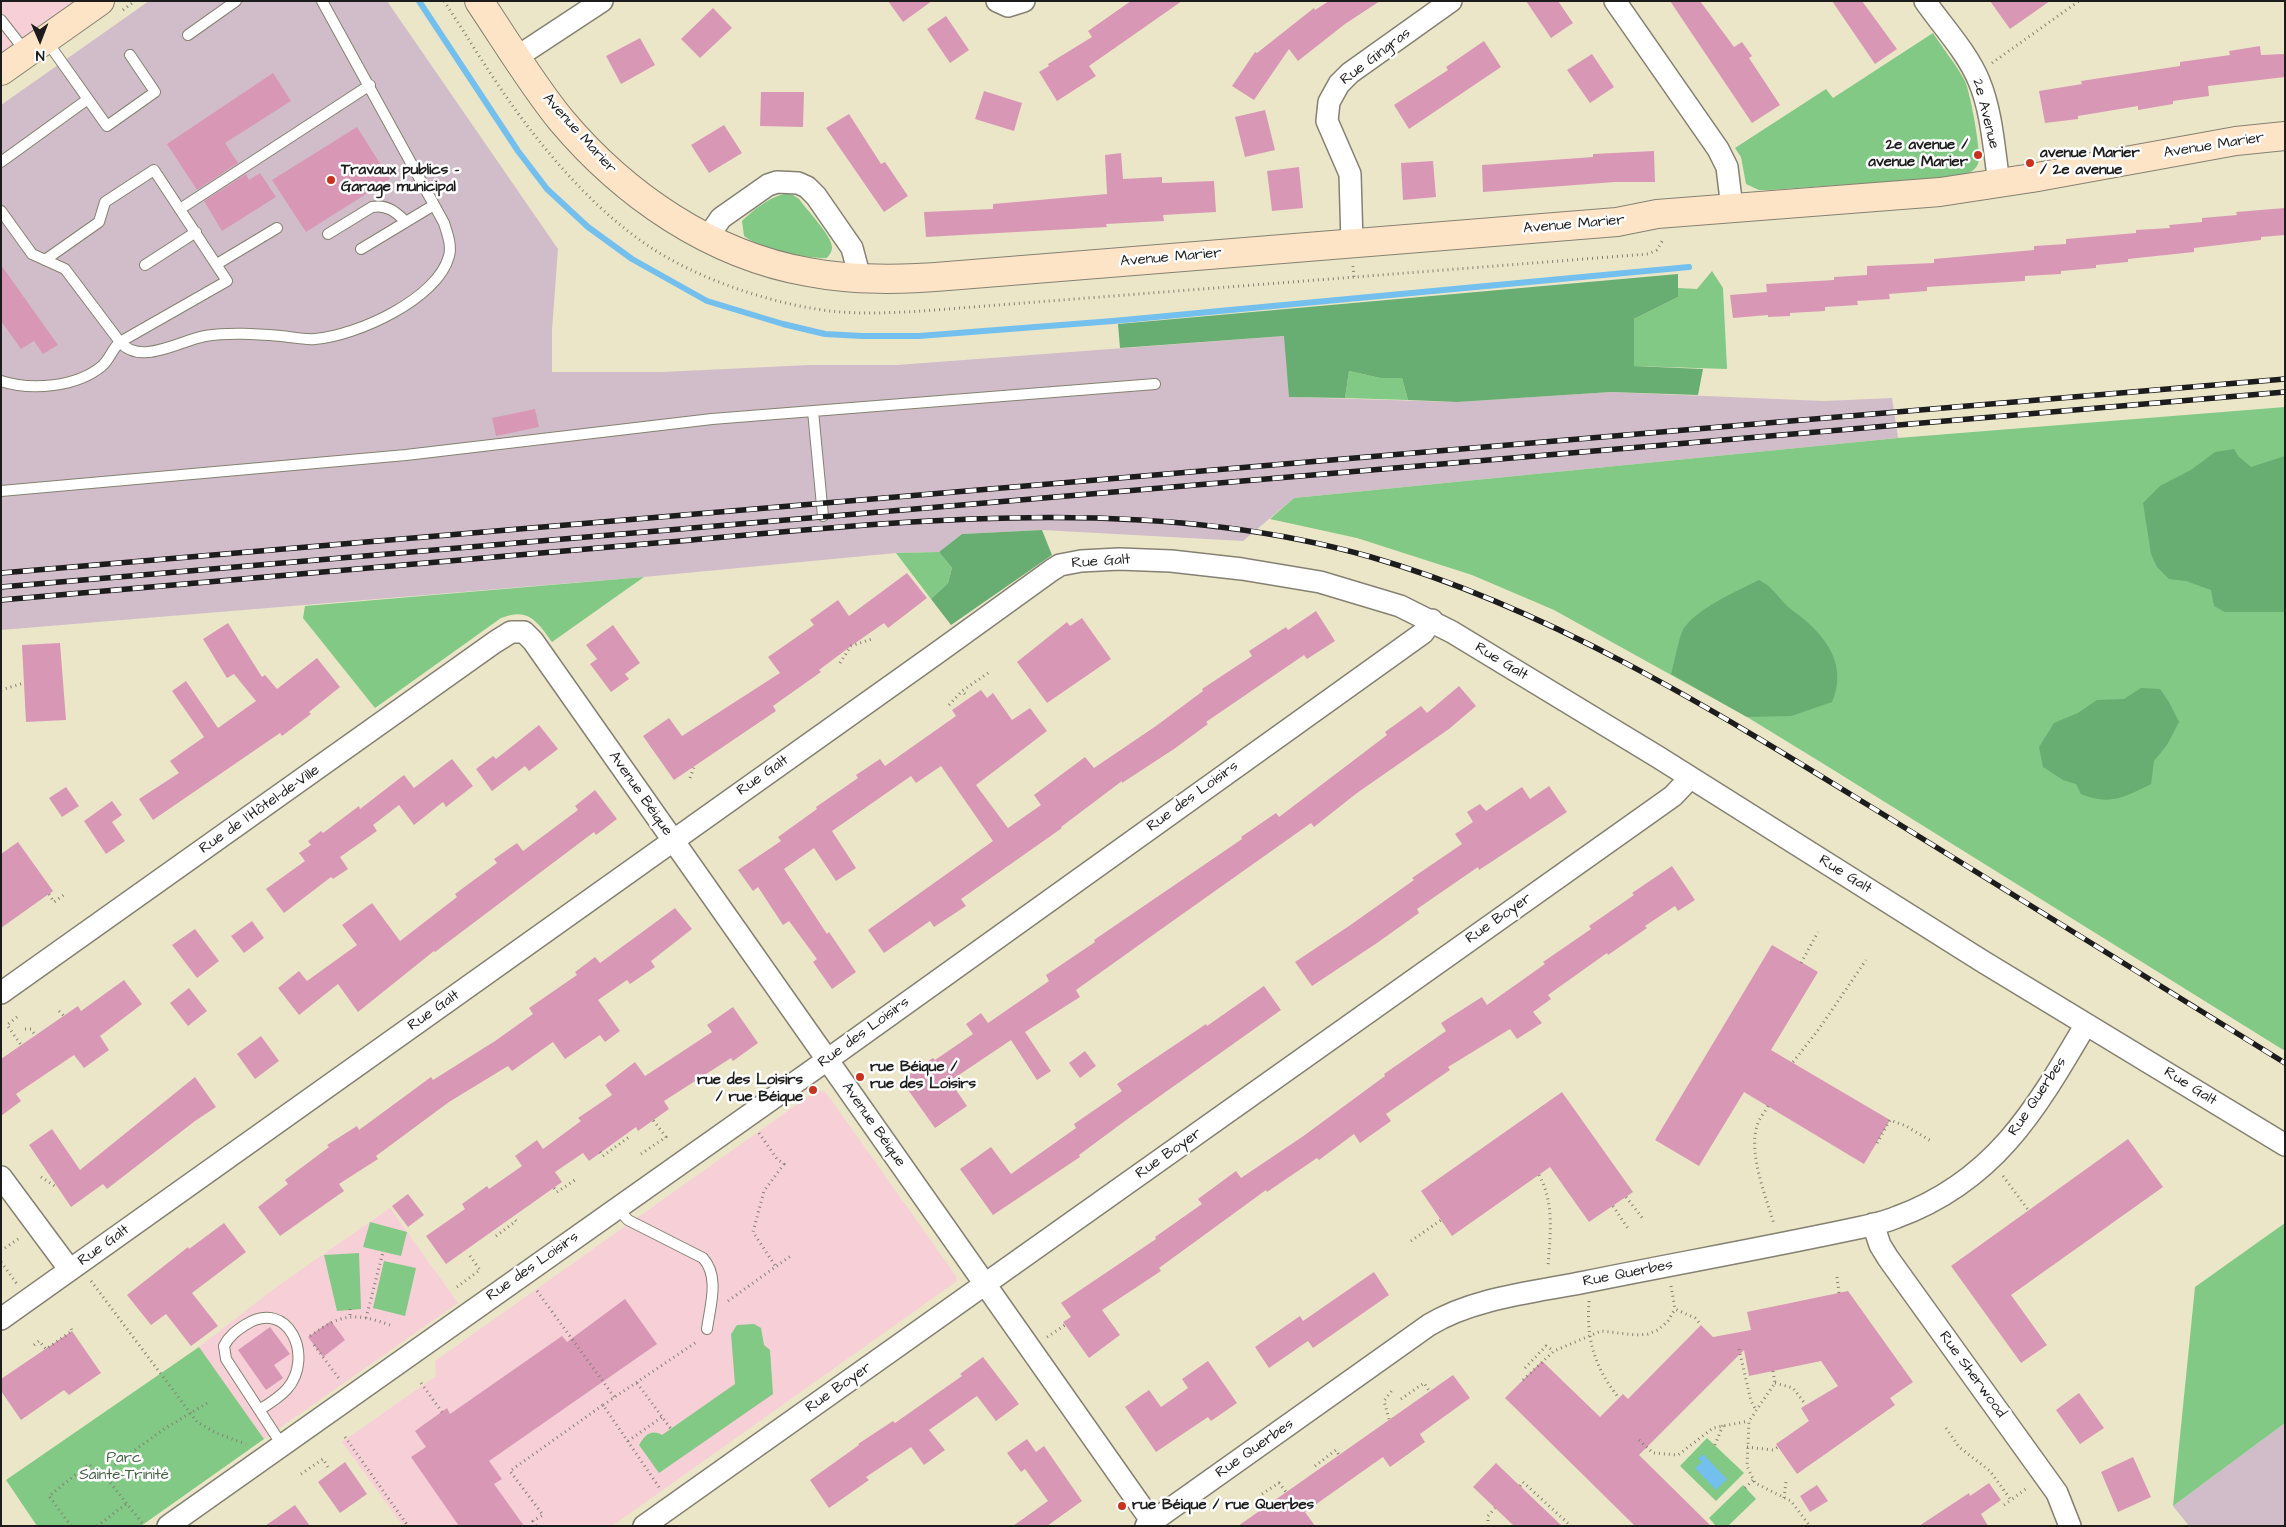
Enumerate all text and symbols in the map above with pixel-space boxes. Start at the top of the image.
north arrow [15,15,65,65]
street label: Rue Gingras [1337,25,1415,89]
text: N [36,45,45,65]
street label: 2e Avenue [1968,77,2002,151]
street label: Avenue Marier [538,90,620,178]
street label: Avenue Marier [2162,129,2266,163]
place label: 2e avenue / avenue Marier [1868,137,1968,172]
place label: avenue Marier / 2e avenue [2040,145,2140,180]
marker: 2e avenue / avenue Marier [1972,149,1984,161]
marker: avenue Marier / 2e avenue [2024,157,2036,169]
place label: Travaux publics - Garage municipal [341,162,459,197]
marker: Travaux publics - Garage municipal [325,174,337,186]
street label: Avenue Marier [1523,212,1625,238]
street label: Avenue Marier [1120,245,1222,271]
street label: Rue Galt [1071,551,1131,573]
street label: Rue Galt [1471,639,1531,685]
street label: Avenue Béique [604,748,676,840]
street label: Rue Galt [734,752,792,800]
street label: Rue des Loisirs [1144,758,1242,836]
street label: Rue de l'Hôtel-de-Ville [196,762,324,858]
street label: Rue Galt [1815,852,1875,898]
street label: Rue Boyer [1463,890,1535,948]
street label: Rue Galt [405,987,463,1035]
street label: Rue des Loisirs [815,994,913,1072]
street label: Rue Querbes [2005,1054,2071,1140]
place label: rue Béique / rue des Loisirs [870,1059,976,1094]
street label: Rue Galt [2160,1064,2220,1110]
marker: rue Béique / rue des Loisirs [854,1071,866,1083]
place label: rue des Loisirs / rue Béique [697,1072,803,1107]
street label: Avenue Béique [837,1079,909,1171]
marker: rue des Loisirs / rue Béique [807,1084,819,1096]
street label: Rue Boyer [1133,1125,1205,1183]
street label: Rue Galt [75,1221,133,1271]
street label: Rue des Loisirs [483,1229,583,1305]
street label: Rue Querbes [1582,1256,1674,1292]
street label: Rue Sherwood [1935,1328,2009,1422]
street label: Rue Boyer [803,1359,875,1417]
street label: Rue Querbes [1212,1415,1298,1483]
park label: Parc Sainte-Trinité [79,1450,169,1485]
place label: rue Béique / rue Querbes [1132,1497,1314,1515]
marker: rue Béique / rue Querbes [1116,1500,1128,1512]

